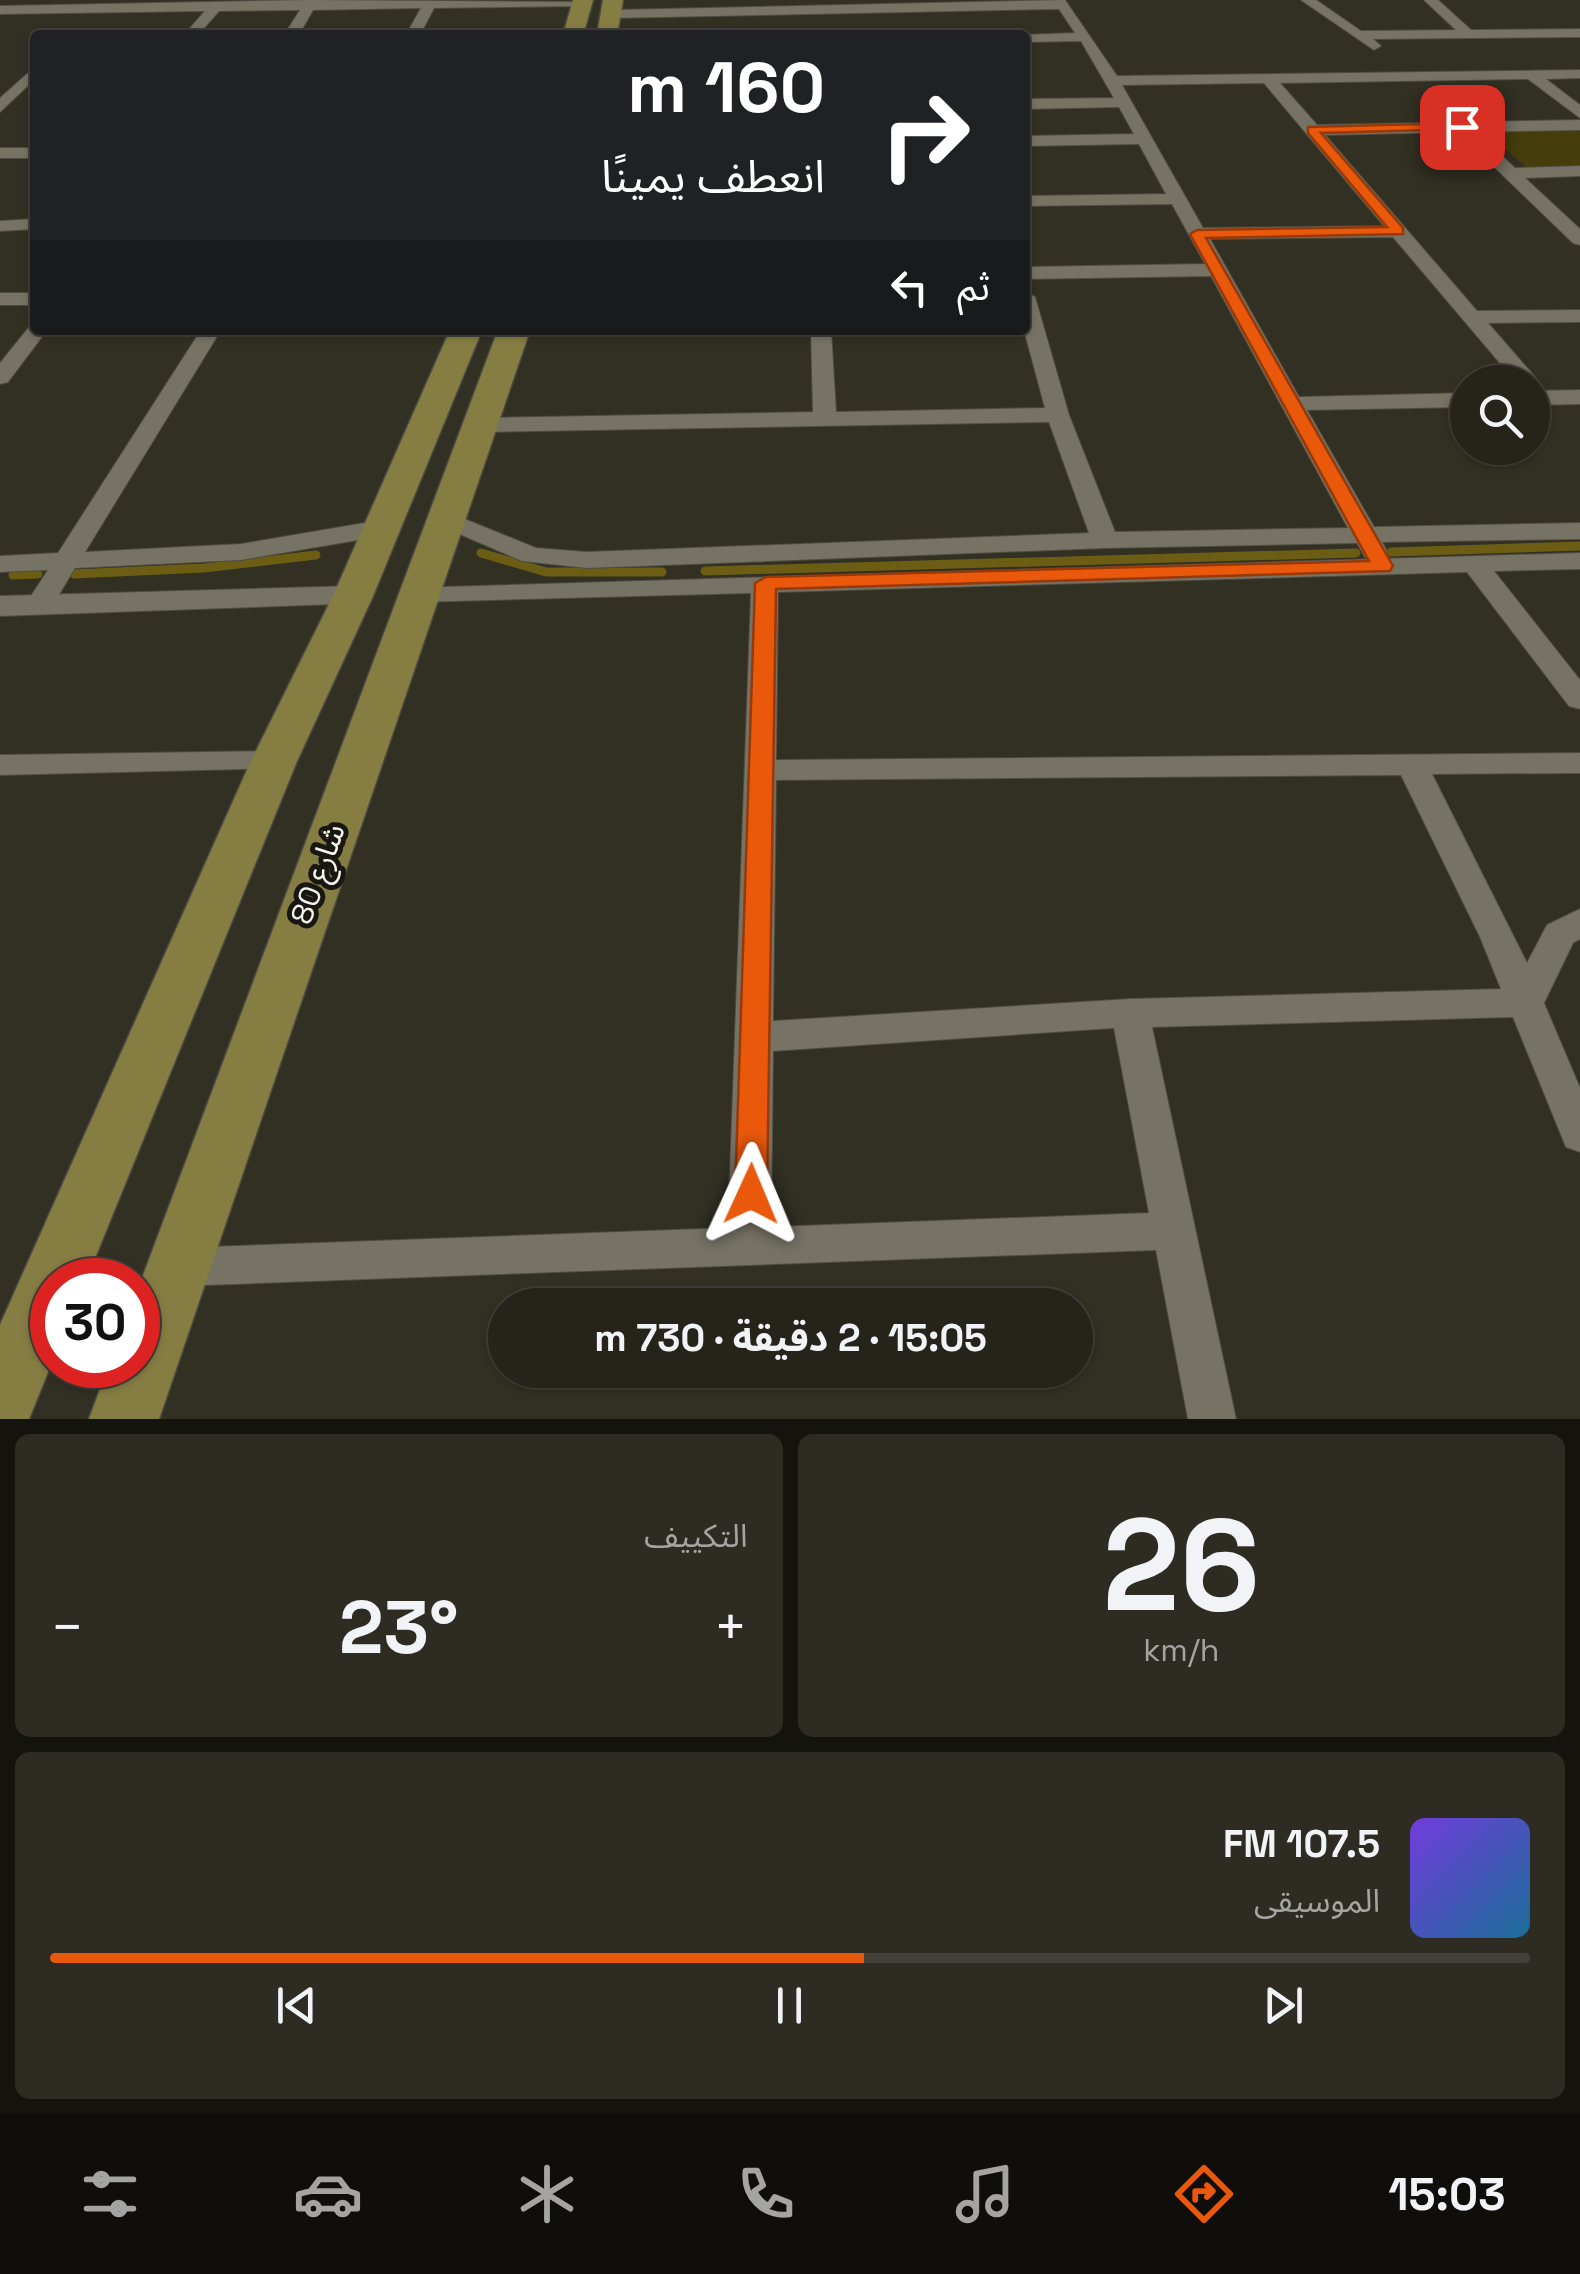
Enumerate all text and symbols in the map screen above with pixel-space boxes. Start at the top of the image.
text: 160 m [627,43,825,132]
icon: right [860,70,990,200]
pin [1420,85,1505,170]
icon: arrive [1435,100,1490,155]
text: انعطف يمينًا [601,148,825,205]
icon: left [882,260,937,315]
text: ثم [957,263,990,311]
map controls [1450,365,1550,465]
button: search [1450,365,1550,465]
street label: شارع 80 [281,818,356,930]
position arrow [699,1142,803,1246]
speed limit sign: 30 [30,1258,160,1388]
text: 15:05 · 2 دقيقة · 730 m [594,1314,987,1362]
text: 26 [1102,1482,1260,1648]
text: التكييف [644,1516,748,1556]
text: 23° [339,1579,459,1675]
text: − [50,1592,84,1662]
text: + [713,1592,747,1662]
text: km/h [1143,1630,1219,1670]
text: 107.5 FM [1223,1820,1380,1868]
text: الموسيقى [1254,1881,1380,1921]
icon: previous [269,1978,324,2033]
icon: pause [762,1978,817,2033]
icon: next [1256,1978,1311,2033]
icon: filters [75,2159,145,2229]
icon: car [293,2159,363,2229]
icon: climate [512,2159,582,2229]
icon: phone [731,2159,801,2229]
icon: music [950,2159,1020,2229]
icon: directions [1169,2159,1239,2229]
text: 15:03 [1388,2166,1506,2223]

